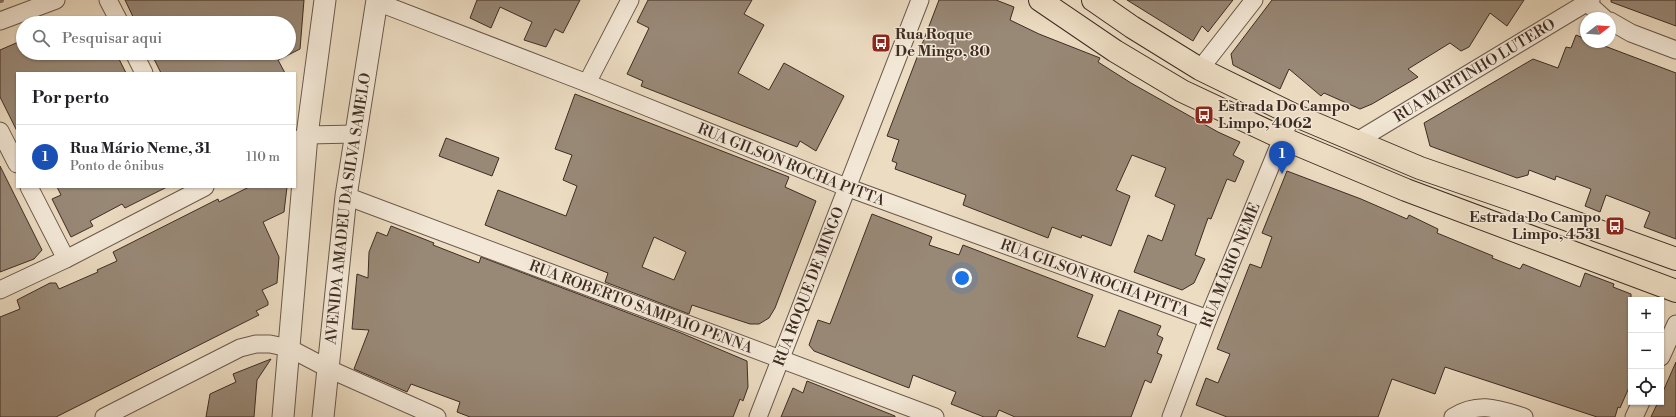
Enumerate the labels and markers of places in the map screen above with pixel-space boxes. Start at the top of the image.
place label: Rua Roque De Mingo, 80 [895,25,990,61]
bus stop icon: Rua Roque De Mingo, 80 [870,32,892,54]
place label: Estrada Do Campo Limpo, 4062 [1218,97,1350,133]
bus stop icon: Estrada Do Campo Limpo, 4062 [1193,104,1215,126]
pin: 1 [1269,141,1295,174]
place label: Estrada Do Campo Limpo, 4531 [1469,208,1602,244]
bus stop icon: Estrada Do Campo Limpo, 4531 [1604,215,1626,237]

